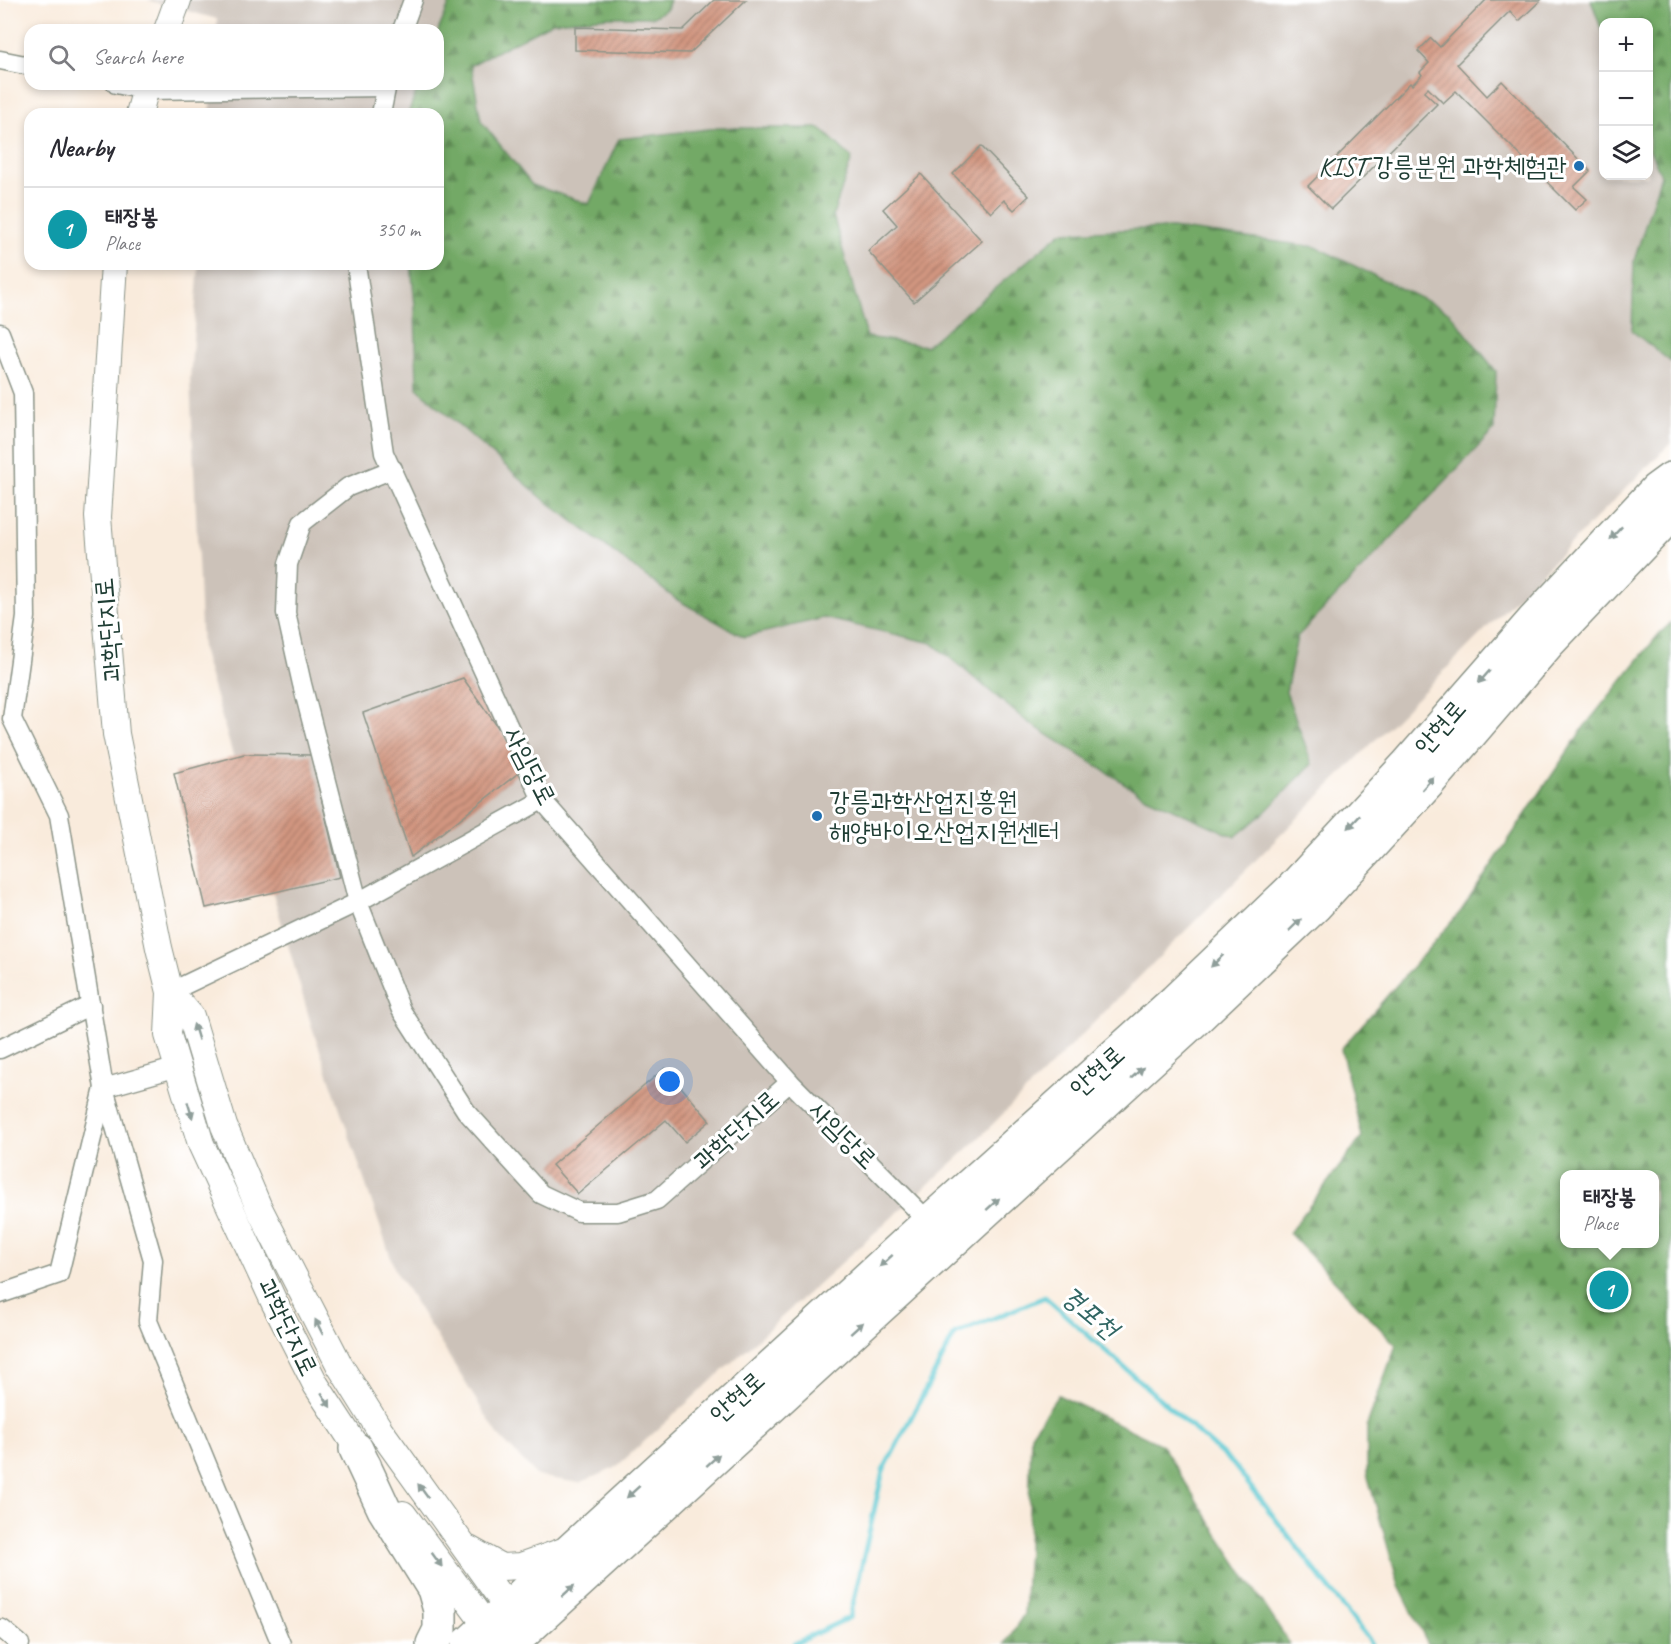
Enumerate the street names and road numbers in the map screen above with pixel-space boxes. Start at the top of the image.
street label: 과학단지로 [87,576,129,684]
street label: 안현로 [1407,692,1473,762]
street label: 사임당로 [496,721,564,811]
street label: 안현로 [1063,1038,1131,1104]
street label: 과학단지로 [686,1083,786,1177]
street label: 사임당로 [802,1094,884,1176]
street label: 과학단지로 [250,1273,326,1381]
street label: 안현로 [703,1364,771,1430]

